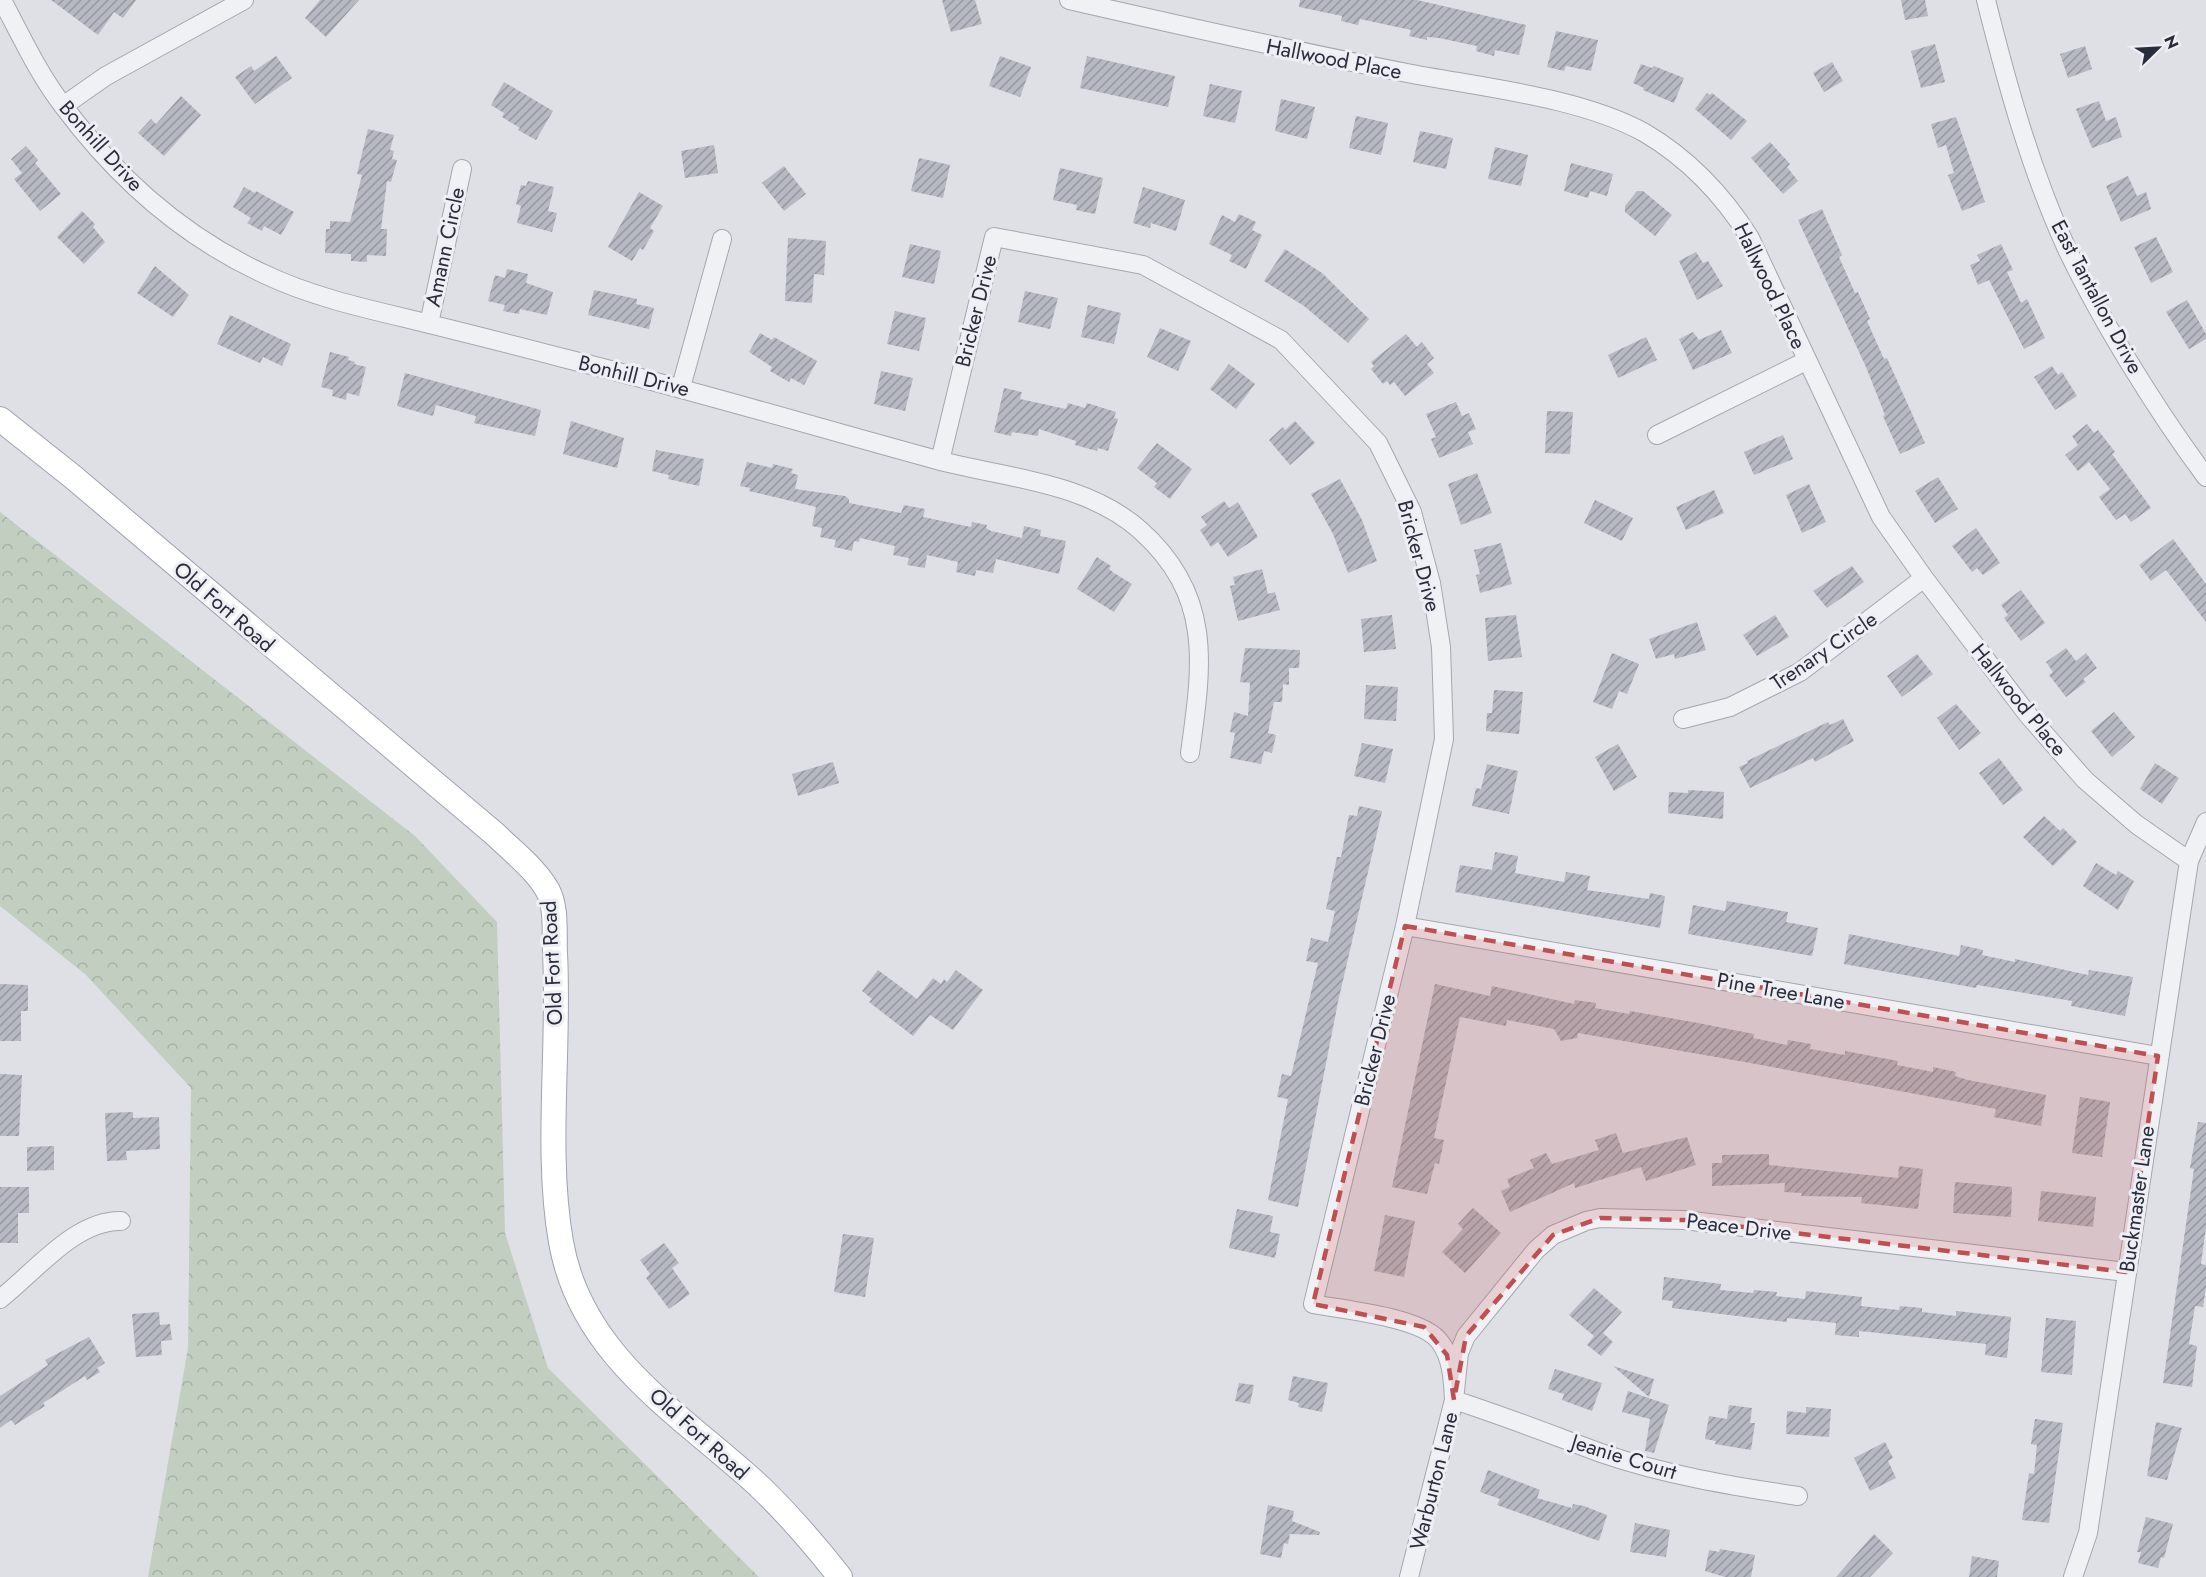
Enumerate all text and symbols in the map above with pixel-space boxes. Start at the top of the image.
north arrow [2128,18,2188,78]
street label: Hallwood Place [1264,31,1404,87]
text: N [2158,32,2184,53]
street label: Bonhill Drive [52,94,150,198]
street label: Amann Circle [418,184,472,309]
street label: East Tantallon Drive [2044,215,2150,379]
street label: Hallwood Place [1726,218,1814,354]
street label: Bricker Drive [948,252,1004,370]
street label: Bonhill Drive [575,348,693,404]
street label: Bricker Drive [1390,497,1448,615]
street label: Old Fort Road [167,555,281,659]
street label: Trenary Circle [1765,604,1883,698]
street label: Hallwood Place [1964,637,2074,763]
street label: Old Fort Road [534,900,570,1026]
street label: Pine Tree Lane [1715,965,1848,1017]
street label: Bricker Drive [1347,991,1403,1109]
street label: Buckmaster Lane [2112,1124,2162,1274]
street label: Peace Drive [1685,1206,1793,1248]
street label: Old Fort Road [643,1381,755,1487]
street label: Warburton Lane [1402,1409,1466,1553]
street label: Jeanie Court [1565,1426,1680,1487]

